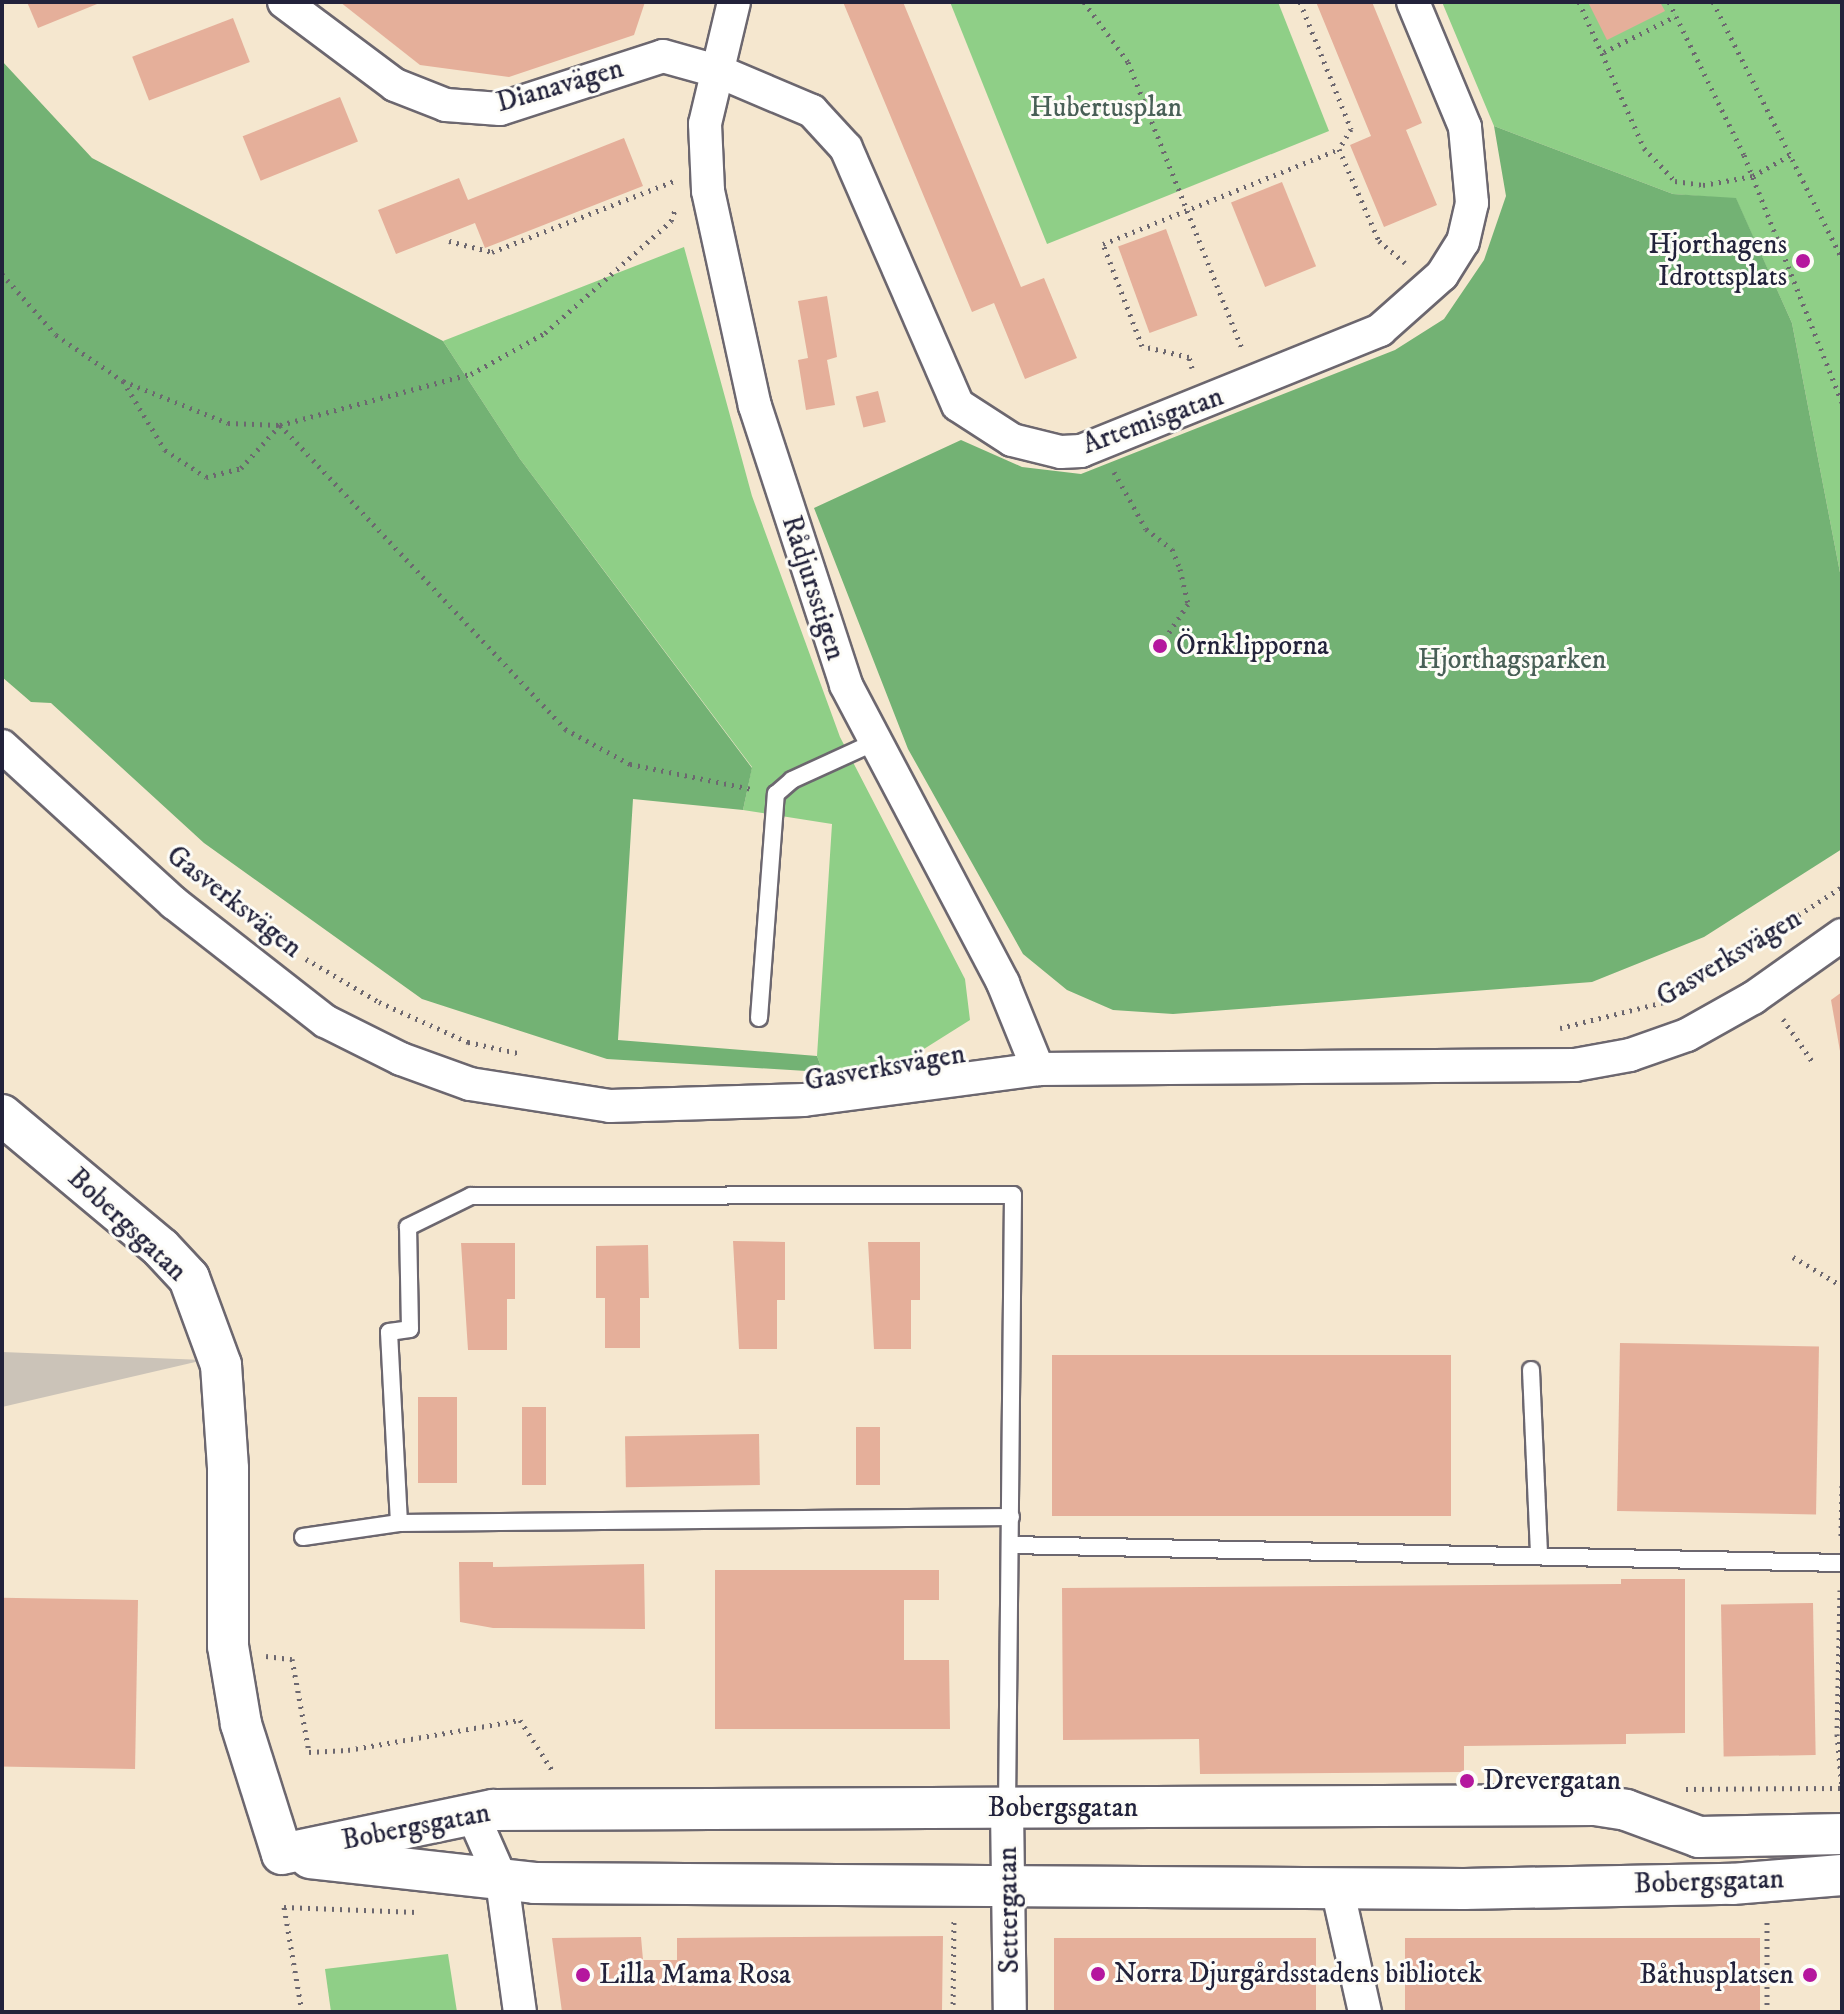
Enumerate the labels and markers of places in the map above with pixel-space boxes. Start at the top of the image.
place label: Hjorthagens Idrottsplats [1648,228,1787,294]
marker: Hjorthagens Idrottsplats [1794,252,1812,270]
place label: Örnklipporna [1176,629,1329,663]
marker: Örnklipporna [1151,637,1169,655]
place label: Drevergatan [1483,1764,1621,1798]
marker: Drevergatan [1458,1772,1476,1790]
place label: Norra Djurgårdsstadens bibliotek [1114,1957,1482,1991]
place label: Lilla Mama Rosa [599,1958,791,1992]
place label: Båthusplatsen [1639,1958,1794,1992]
marker: Norra Djurgårdsstadens bibliotek [1089,1965,1107,1983]
marker: Lilla Mama Rosa [574,1966,592,1984]
marker: Båthusplatsen [1801,1966,1819,1984]

